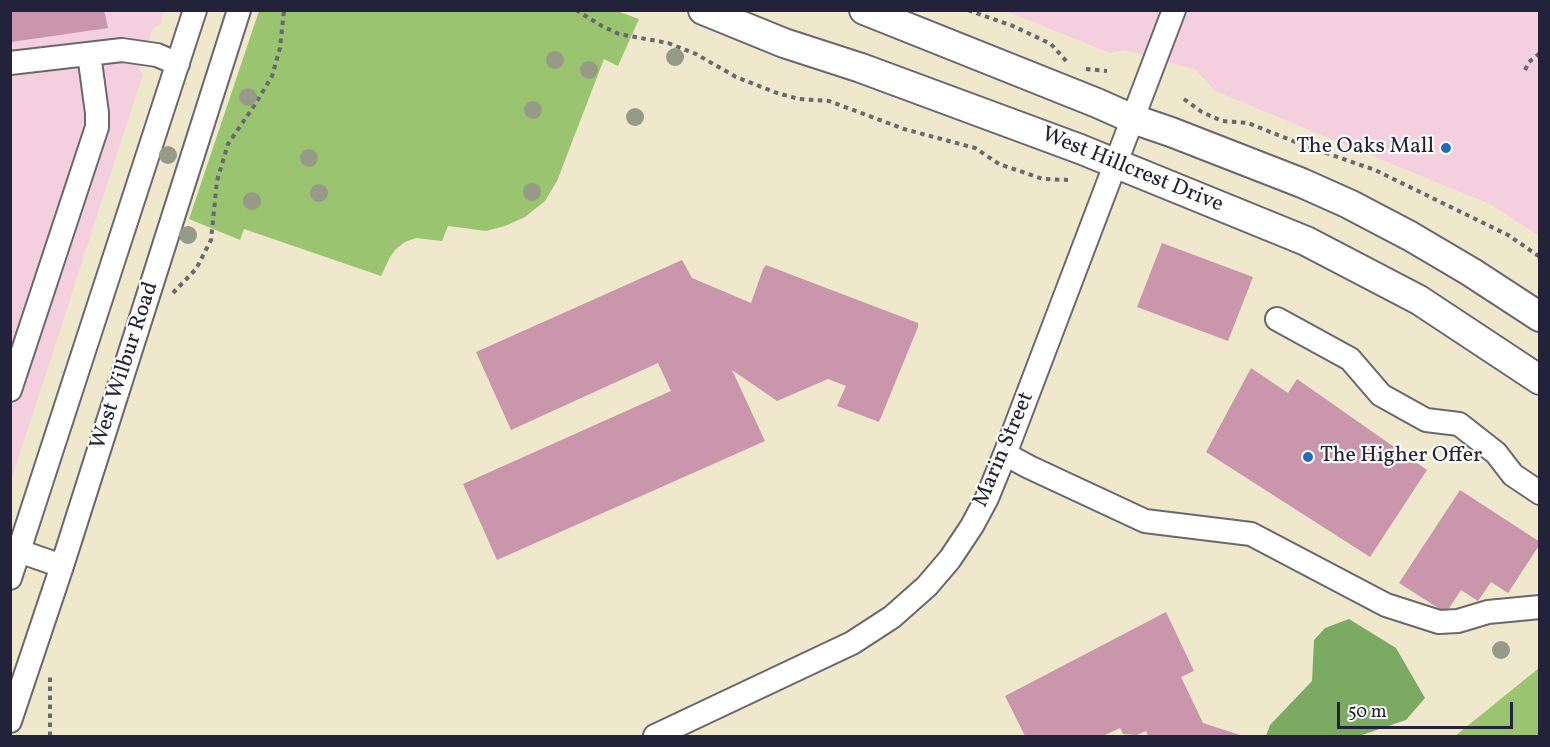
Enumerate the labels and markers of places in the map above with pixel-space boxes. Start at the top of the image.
place label: The Oaks Mall [1296,135,1434,161]
marker: The Oaks Mall [1439,141,1453,155]
place label: The Higher Offer [1320,444,1482,470]
marker: The Higher Offer [1301,450,1315,464]

